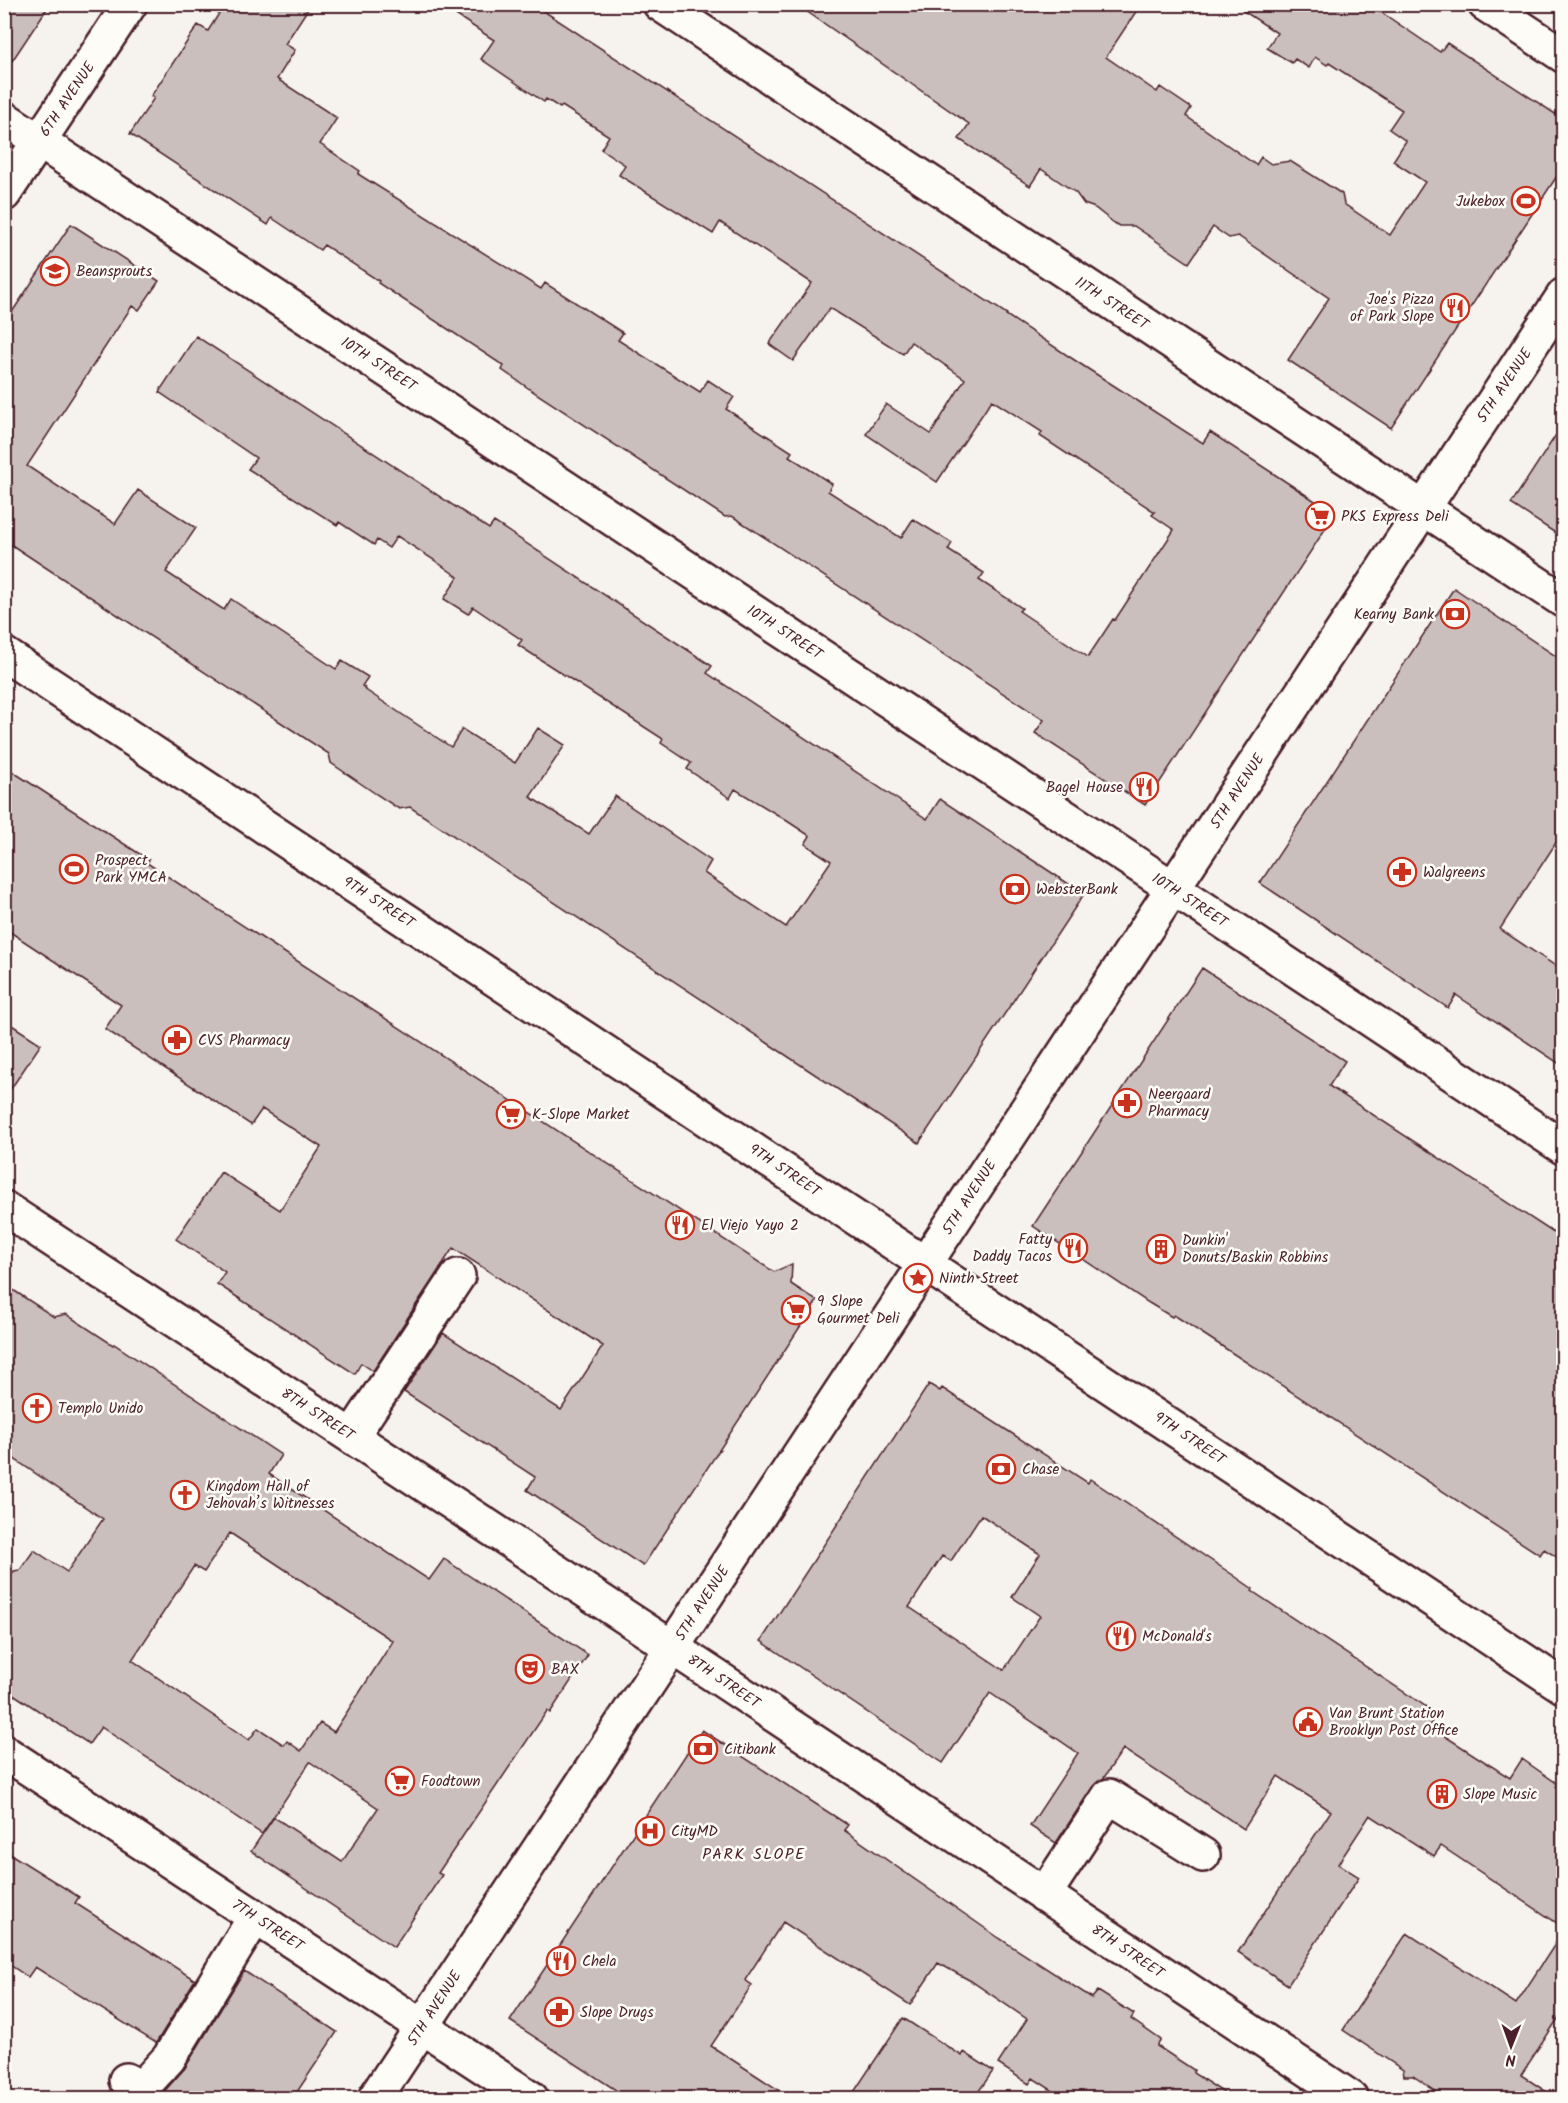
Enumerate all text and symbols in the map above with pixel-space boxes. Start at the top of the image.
street label: 6TH AVENUE [34,56,103,142]
sports icon: Jukebox [1510,185,1542,217]
place label: Jukebox [1456,190,1506,214]
school or university icon: Beansprouts [39,255,71,287]
place label: Beansprouts [76,260,153,284]
street label: 11TH STREET [1070,271,1155,338]
place label: Joe's Pizza of Park Slope [1350,288,1434,329]
restaurant icon: Joe's Pizza of Park Slope [1439,292,1471,324]
street label: 10TH STREET [336,331,423,400]
street label: 5TH AVENUE [1471,342,1539,428]
supermarket icon: PKS Express Deli [1304,500,1336,532]
place label: PKS Express Deli [1341,505,1450,529]
bank icon: Kearny Bank [1439,598,1471,630]
street label: 10TH STREET [742,599,829,668]
place label: Kearny Bank [1354,603,1435,627]
street label: 5TH AVENUE [1204,748,1272,834]
restaurant icon: Bagel House [1128,771,1160,803]
place label: Bagel House [1046,776,1123,800]
place label: Prospect Park YMCA [95,849,167,890]
sports icon: Prospect Park YMCA [58,853,90,885]
pharmacy icon: Walgreens [1386,856,1418,888]
place label: Walgreens [1423,861,1486,885]
street label: 10TH STREET [1147,867,1234,936]
street label: 9TH STREET [338,871,421,936]
bank icon: WebsterBank [999,873,1031,905]
place label: WebsterBank [1036,878,1119,902]
pharmacy icon: CVS Pharmacy [161,1024,193,1056]
place label: CVS Pharmacy [198,1029,291,1053]
place label: Neergaard Pharmacy [1148,1083,1211,1124]
pharmacy icon: Neergaard Pharmacy [1111,1087,1143,1119]
supermarket icon: K-Slope Market [495,1098,527,1130]
place label: K-Slope Market [532,1103,630,1127]
street label: 9TH STREET [744,1138,827,1205]
street label: 5TH AVENUE [936,1154,1004,1240]
restaurant icon: El Viejo Yayo 2 [664,1209,696,1241]
place label: El Viejo Yayo 2 [701,1214,799,1238]
place label: Fatty Daddy Tacos [972,1228,1053,1269]
place label: Dunkin' Donuts/Baskin Robbins [1182,1229,1329,1270]
restaurant icon: Fatty Daddy Tacos [1057,1232,1089,1264]
building icon: Dunkin' Donuts/Baskin Robbins [1145,1233,1177,1265]
place icon: Ninth Street [902,1262,934,1294]
place label: Ninth Street [939,1267,1019,1291]
place label: 9 Slope Gourmet Deli [817,1290,901,1331]
supermarket icon: 9 Slope Gourmet Deli [780,1294,812,1326]
street label: 8TH STREET [276,1382,361,1449]
church icon: Templo Unido [21,1392,53,1424]
place label: Templo Unido [58,1397,143,1421]
street label: 9TH STREET [1149,1406,1232,1473]
bank icon: Chase [985,1453,1017,1485]
place label: Chase [1022,1458,1059,1482]
place label: Kingdom Hall of Jehovah’s Witnesses [206,1475,335,1516]
church icon: Kingdom Hall of Jehovah’s Witnesses [169,1479,201,1511]
street label: 5TH AVENUE [669,1560,737,1646]
restaurant icon: McDonald's [1105,1620,1137,1652]
place label: McDonald's [1142,1625,1212,1649]
street label: 8TH STREET [682,1649,766,1716]
theatre icon: BAX [514,1653,546,1685]
place label: BAX [551,1658,580,1682]
place label: Van Brunt Station Brooklyn Post Office [1329,1702,1458,1743]
public building icon: Van Brunt Station Brooklyn Post Office [1292,1706,1324,1738]
bank icon: Citibank [687,1733,719,1765]
place label: Citibank [724,1738,777,1762]
supermarket icon: Foodtown [384,1765,416,1797]
place label: Foodtown [421,1770,481,1794]
building icon: Slope Music [1426,1778,1458,1810]
place label: Slope Music [1463,1783,1537,1807]
hospital icon: CityMD [634,1815,666,1847]
place label: CityMD [671,1820,718,1844]
district label: PARK SLOPE [702,1842,806,1867]
street label: 7TH STREET [227,1894,310,1959]
street label: 8TH STREET [1086,1919,1170,1986]
restaurant icon: Chela [545,1945,577,1977]
place label: Chela [582,1950,617,1974]
street label: 5TH AVENUE [401,1965,469,2051]
pharmacy icon: Slope Drugs [543,1996,575,2028]
place label: Slope Drugs [580,2001,654,2025]
north arrow [1481,2016,1541,2076]
text: N [1505,2047,1516,2072]

